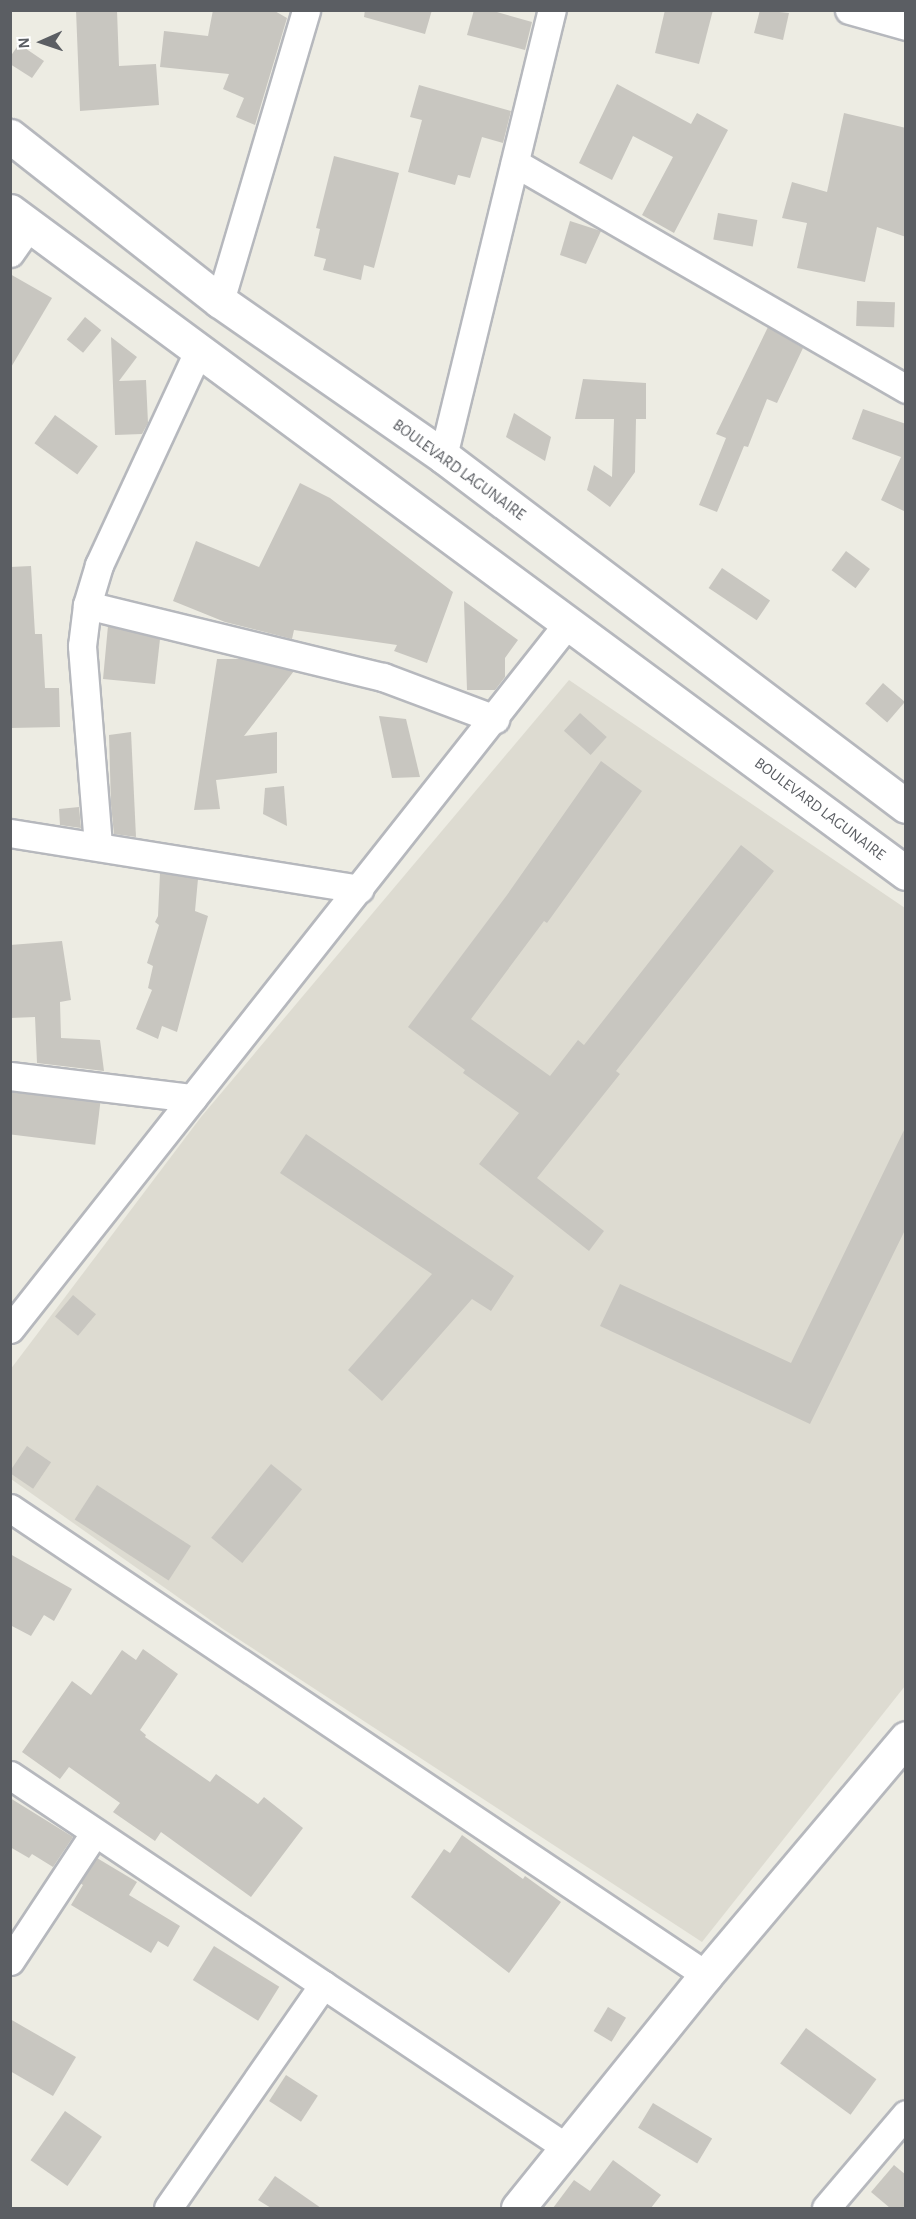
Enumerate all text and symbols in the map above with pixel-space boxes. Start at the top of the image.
north arrow [12,12,72,72]
text: N [16,37,32,49]
street label: BOULEVARD LAGUNAIRE [389,415,529,525]
street label: BOULEVARD LAGUNAIRE [751,753,889,865]

